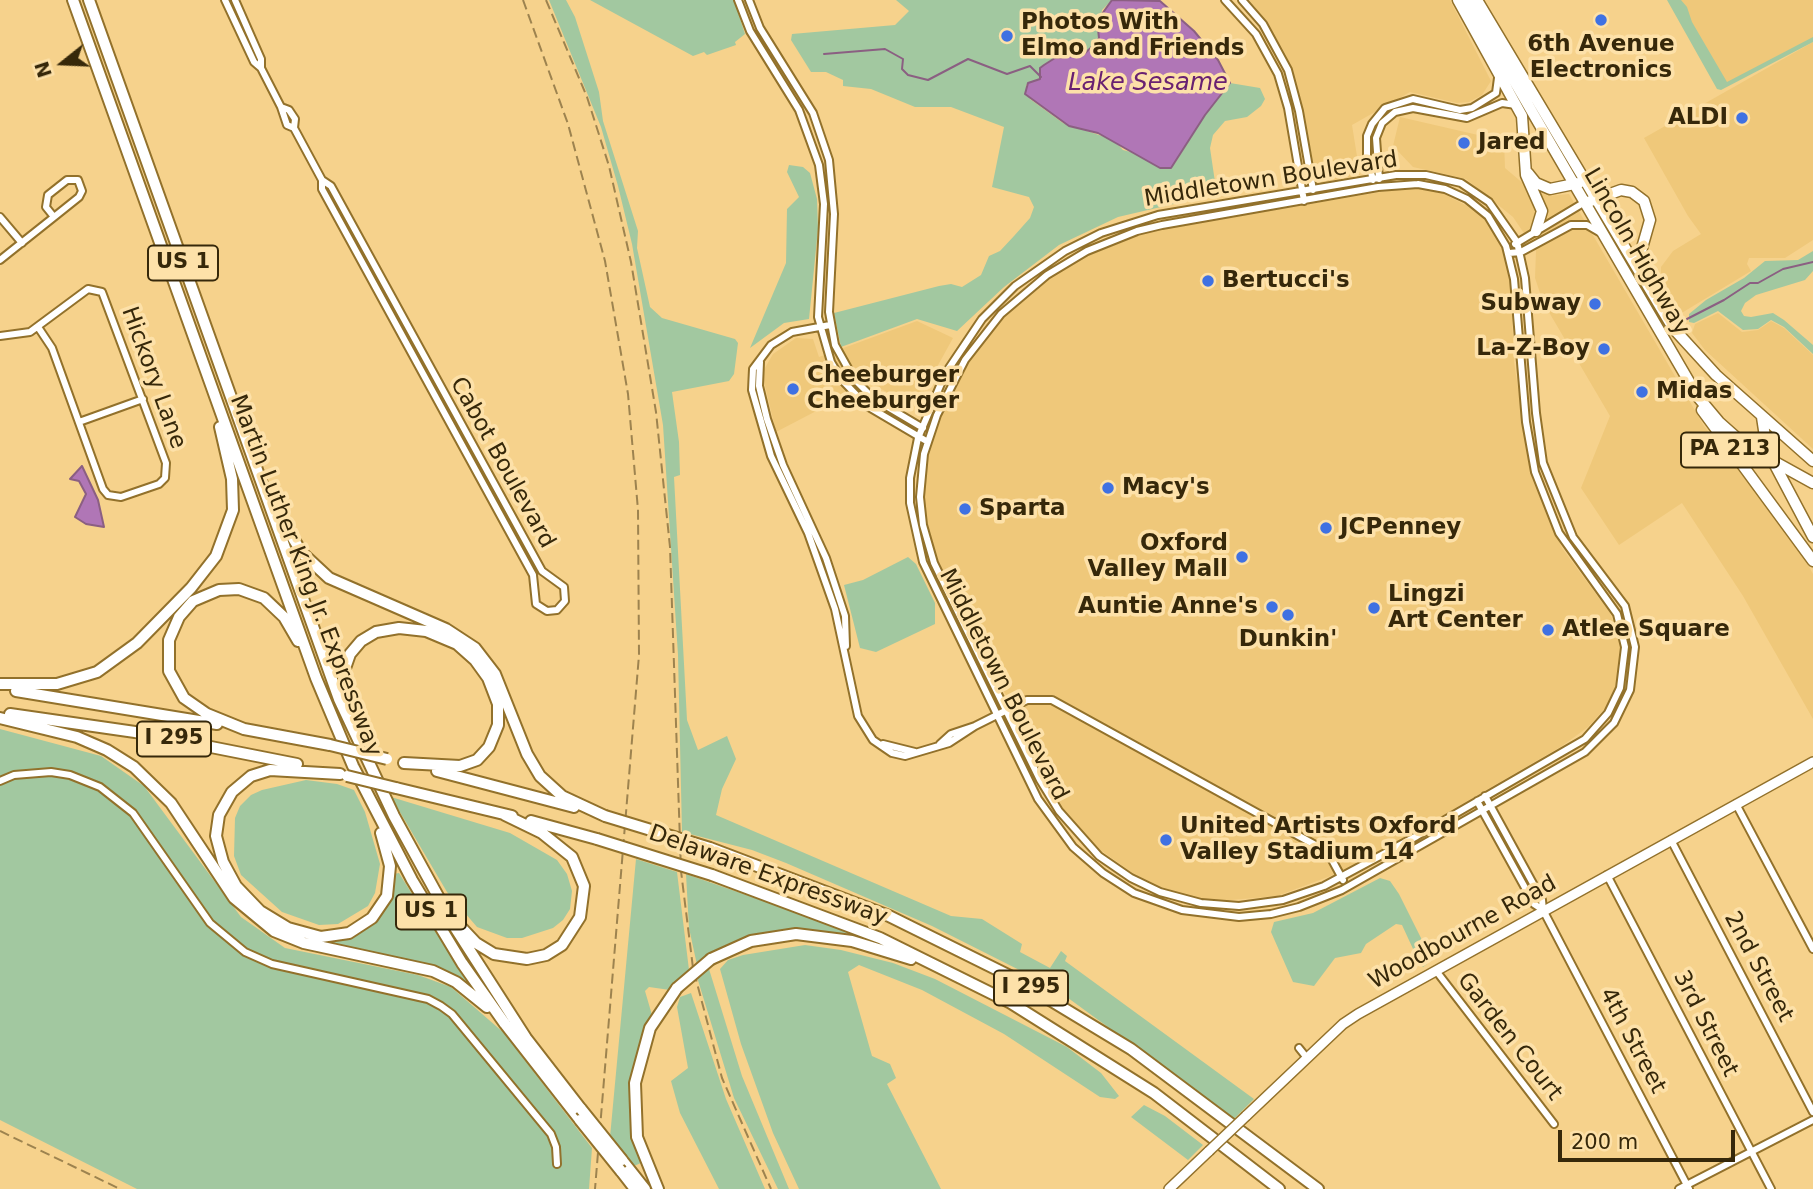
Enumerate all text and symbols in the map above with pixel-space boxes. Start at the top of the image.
place label: Photos With Elmo and Friends [1021,9,1244,63]
marker: 6th Avenue Electronics [1593,12,1609,28]
north arrow [28,28,98,98]
marker: Photos With Elmo and Friends [999,28,1015,44]
place label: 6th Avenue Electronics [1527,31,1675,85]
text: N [30,59,56,80]
water label: Lake Sesame [1068,70,1228,98]
place label: ALDI [1668,104,1728,132]
marker: ALDI [1734,110,1750,126]
place label: Jared [1478,129,1545,157]
marker: Jared [1456,135,1472,151]
street label: Middletown Boulevard [1142,146,1400,214]
street label: Lincoln Highway [1577,164,1695,340]
road number: US 1 [148,246,218,280]
place label: Bertucci's [1222,267,1350,295]
marker: Bertucci's [1200,273,1216,289]
place label: Subway [1481,290,1581,318]
marker: Subway [1587,296,1603,312]
street label: Hickory Lane [115,303,191,453]
place label: La-Z-Boy [1476,335,1590,363]
marker: La-Z-Boy [1596,341,1612,357]
place label: Cheeburger Cheeburger [807,362,959,416]
street label: Cabot Boulevard [444,373,560,553]
place label: Midas [1656,378,1732,406]
marker: Cheeburger Cheeburger [785,381,801,397]
marker: Midas [1634,384,1650,400]
street label: Martin Luther King Jr. Expressway [223,391,387,761]
road number: PA 213 [1681,433,1779,468]
place label: Macy's [1122,474,1210,502]
marker: Macy's [1100,480,1116,496]
place label: Sparta [979,495,1065,523]
marker: Sparta [957,501,973,517]
place label: JCPenney [1340,514,1461,542]
marker: JCPenney [1318,520,1334,536]
place label: Oxford Valley Mall [1087,530,1228,584]
marker: Oxford Valley Mall [1234,549,1250,565]
street label: Middletown Boulevard [933,565,1073,805]
place label: Lingzi Art Center [1388,581,1523,635]
place label: Auntie Anne's [1078,593,1258,621]
marker: Auntie Anne's [1264,599,1280,615]
marker: Lingzi Art Center [1366,600,1382,616]
marker: Dunkin' [1280,607,1296,623]
place label: Atlee Square [1562,616,1730,644]
marker: Atlee Square [1540,622,1556,638]
place label: Dunkin' [1239,626,1337,654]
road number: I 295 [137,722,211,756]
place label: United Artists Oxford Valley Stadium 14 [1180,813,1456,867]
street label: Delaware Expressway [645,820,891,932]
marker: United Artists Oxford Valley Stadium 14 [1158,832,1174,848]
street label: Woodbourne Road [1364,870,1562,996]
road number: US 1 [396,894,466,930]
street label: 2nd Street [1717,907,1799,1027]
street label: 3rd Street [1666,966,1744,1082]
street label: Garden Court [1450,968,1568,1106]
road number: I 295 [994,970,1068,1006]
street label: 4th Street [1593,984,1671,1098]
scale bar [1561,1116,1738,1160]
text: 200 m [1571,1130,1638,1154]

